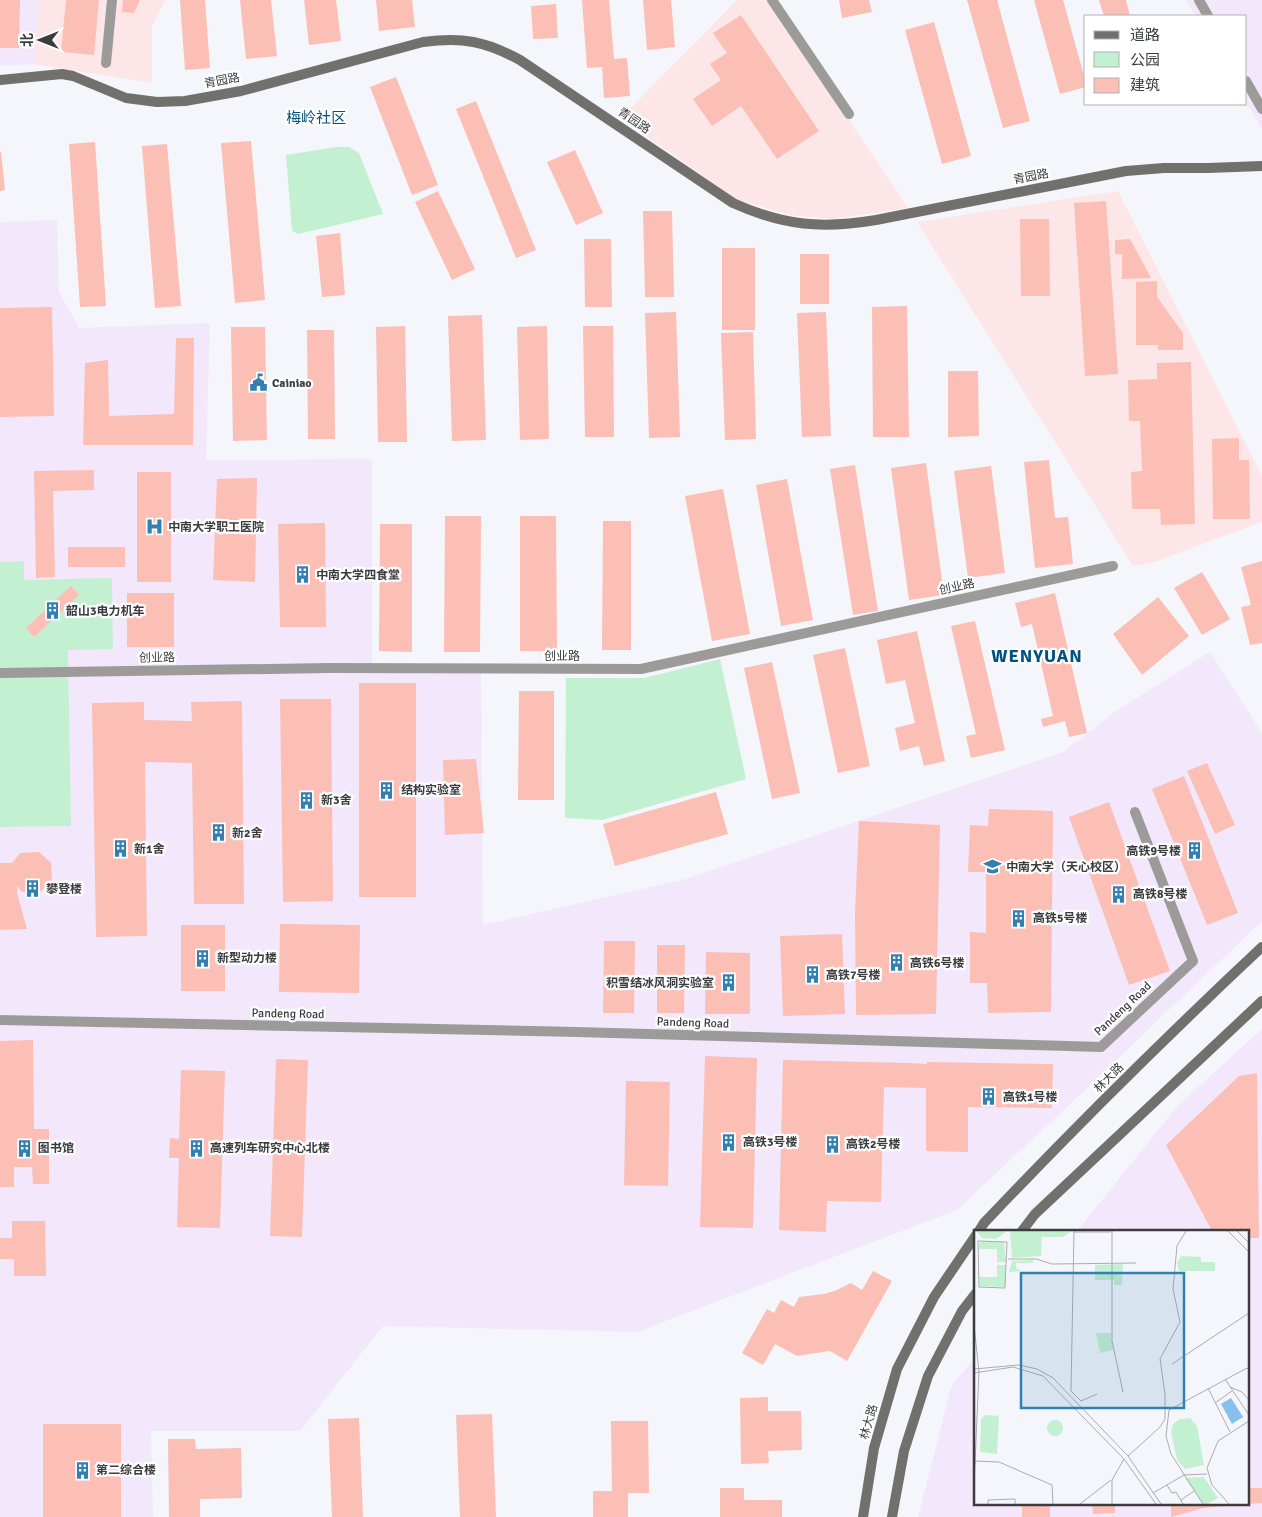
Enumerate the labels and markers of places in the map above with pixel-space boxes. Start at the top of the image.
public building icon: Cainiao [248,373,268,393]
place label: Cainiao [272,376,312,391]
hospital icon: 中南大学职工医院 [144,517,164,537]
place label: 中南大学职工医院 [168,520,264,535]
building icon: 中南大学四食堂 [292,565,312,585]
place label: 中南大学四食堂 [316,568,400,583]
building icon: 韶山3电力机车 [42,601,62,621]
place label: 韶山3电力机车 [66,604,144,619]
building icon: 结构实验室 [377,780,397,800]
place label: 结构实验室 [401,783,461,798]
building icon: 新3舍 [297,790,317,810]
place label: 新3舍 [321,793,351,808]
building icon: 新2舍 [208,823,228,843]
place label: 新2舍 [232,826,262,841]
building icon: 新1舍 [110,839,130,859]
building icon: 高铁9号楼 [1185,841,1205,861]
place label: 新1舍 [134,842,164,857]
place label: 高铁9号楼 [1127,844,1181,859]
school or university icon: 中南大学（天心校区） [982,857,1002,877]
place label: 中南大学（天心校区） [1006,860,1126,875]
building icon: 攀登楼 [22,879,42,899]
place label: 攀登楼 [46,882,82,897]
building icon: 高铁8号楼 [1109,884,1129,904]
place label: 高铁8号楼 [1133,887,1187,902]
building icon: 高铁5号楼 [1009,908,1029,928]
place label: 高铁5号楼 [1033,911,1087,926]
building icon: 新型动力楼 [193,948,213,968]
place label: 新型动力楼 [217,951,277,966]
building icon: 高铁6号楼 [886,953,906,973]
place label: 高铁6号楼 [910,956,964,971]
building icon: 高铁7号楼 [802,965,822,985]
place label: 高铁7号楼 [826,968,880,983]
building icon: 积雪结冰风洞实验室 [718,973,738,993]
place label: 积雪结冰风洞实验室 [606,976,714,991]
building icon: 高铁1号楼 [979,1087,999,1107]
place label: 高铁1号楼 [1003,1090,1057,1105]
building icon: 高铁3号楼 [719,1132,739,1152]
building icon: 高铁2号楼 [822,1134,842,1154]
place label: 高铁3号楼 [743,1135,797,1150]
place label: 高铁2号楼 [846,1137,900,1152]
building icon: 图书馆 [14,1138,34,1158]
building icon: 高速列车研究中心北楼 [186,1138,206,1158]
place label: 图书馆 [38,1141,74,1156]
place label: 高速列车研究中心北楼 [210,1141,330,1156]
building icon: 第二综合楼 [72,1460,92,1480]
place label: 第二综合楼 [96,1463,156,1478]

